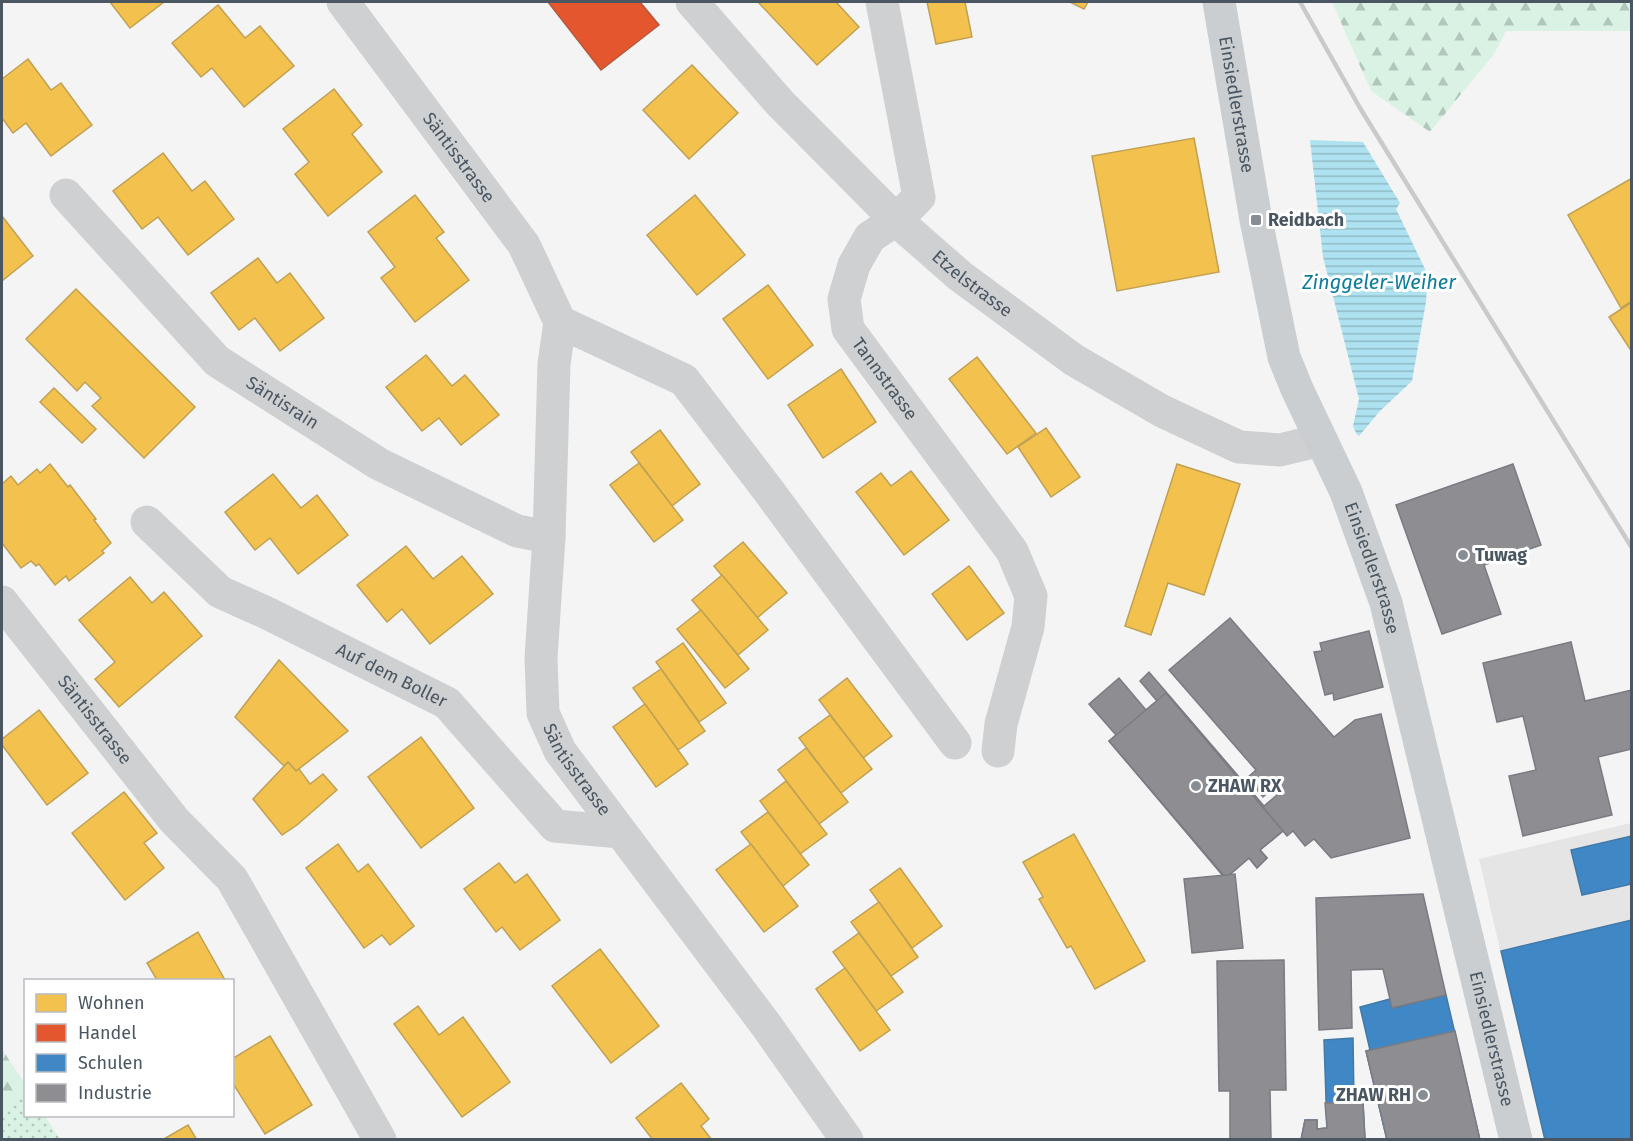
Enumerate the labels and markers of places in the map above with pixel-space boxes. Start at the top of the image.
place label: Reidbach [1268,209,1344,231]
marker: Reidbach [1249,213,1263,227]
place label: Tuwag [1475,544,1527,566]
marker: Tuwag [1456,548,1470,562]
place label: ZHAW RX [1208,775,1282,797]
marker: ZHAW RX [1189,779,1203,793]
place label: ZHAW RH [1336,1084,1411,1106]
marker: ZHAW RH [1416,1088,1430,1102]

